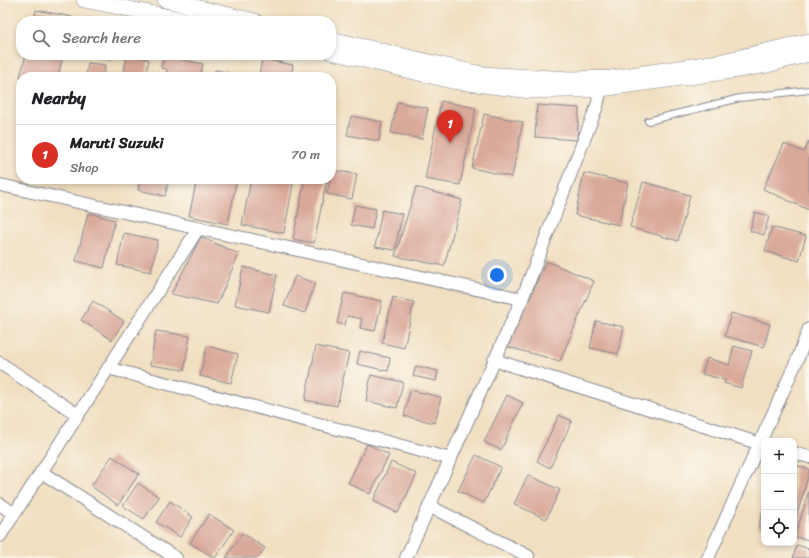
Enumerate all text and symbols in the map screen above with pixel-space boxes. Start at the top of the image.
search box [16,16,336,60]
text: Search here [62,25,141,51]
icon: search [30,27,52,49]
text: Nearby [32,83,86,113]
pin: 1 [437,110,463,143]
text: Maruti Suzuki [70,130,163,156]
text: 1 [42,143,48,166]
text: 70 m [291,143,320,166]
text: Shop [70,156,98,179]
your location [487,265,507,285]
map controls [761,438,797,546]
button: + [761,438,797,474]
button: − [761,474,797,510]
button: locate [761,510,797,546]

